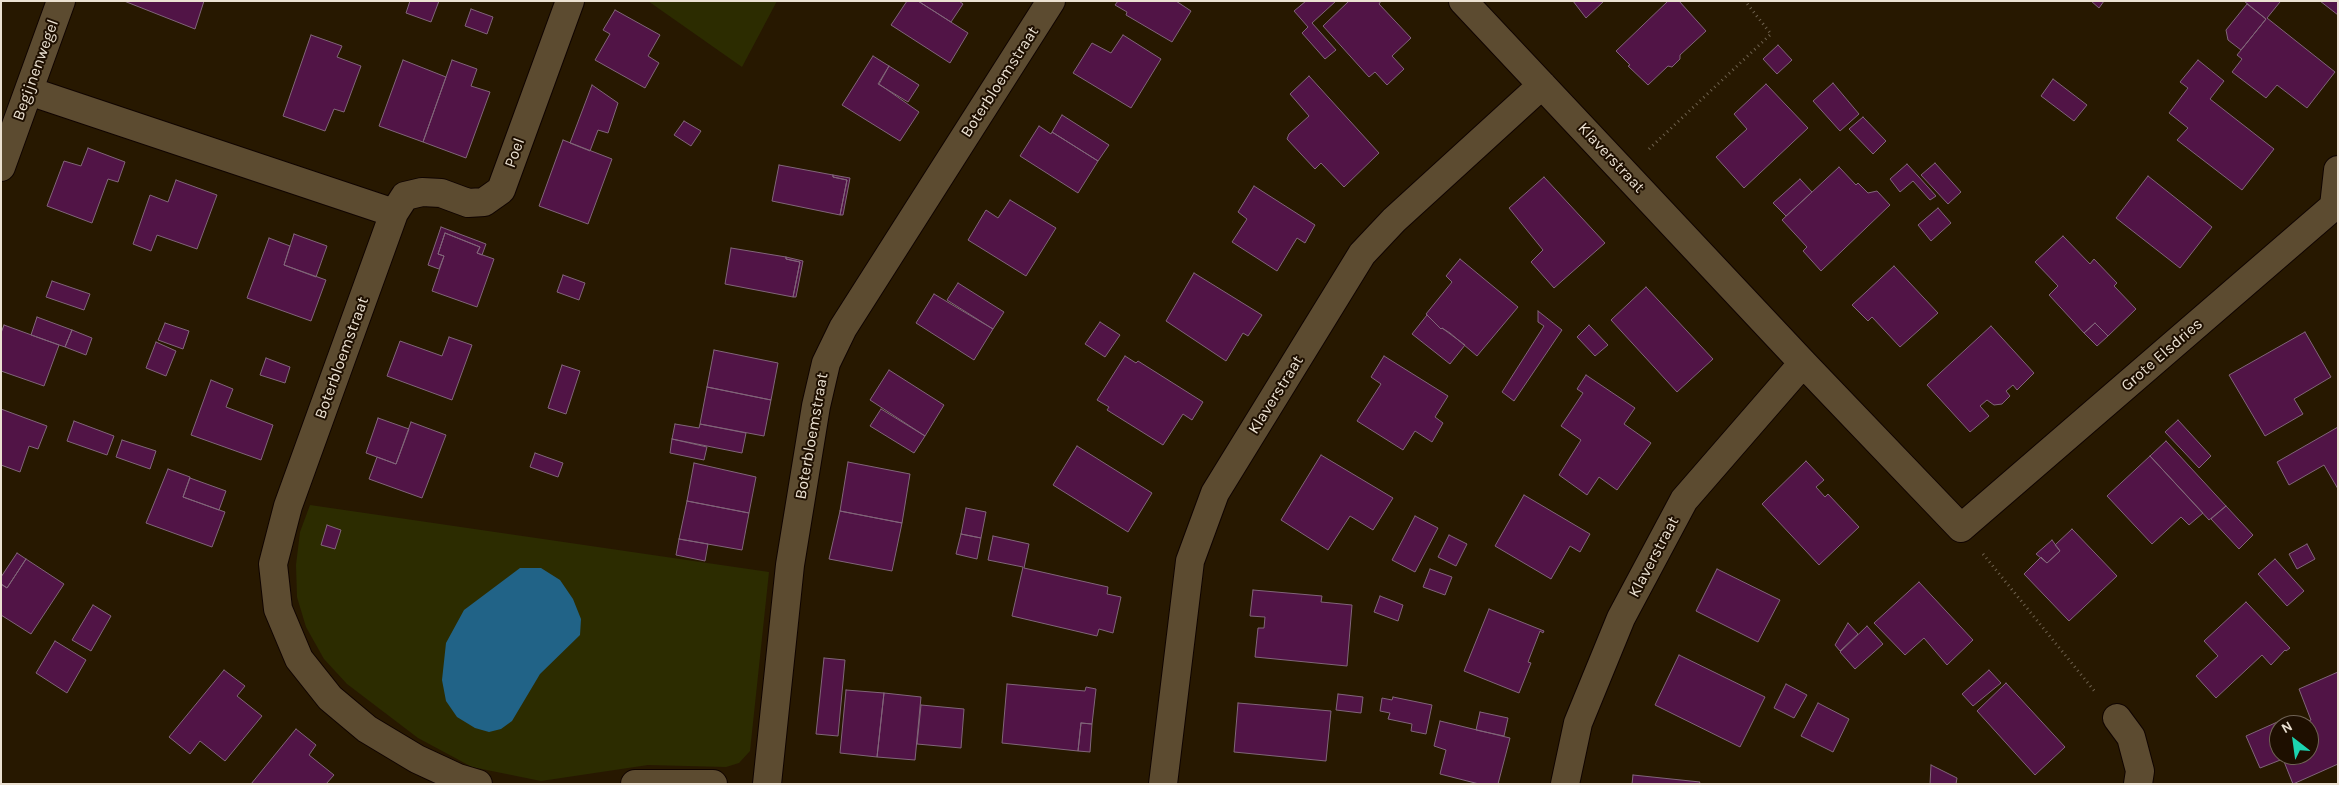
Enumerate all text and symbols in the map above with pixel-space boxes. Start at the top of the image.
street label: Begijnenwegel [9,17,63,123]
street label: Boterbloemstraat [957,23,1043,141]
street label: Klaverstraat [1574,119,1648,197]
street label: Poel [501,135,529,171]
street label: Boterbloemstraat [311,294,373,422]
street label: Grote Elsdries [2117,314,2207,396]
street label: Klaverstraat [1244,352,1308,438]
street label: Boterbloemstraat [791,371,833,501]
street label: Klaverstraat [1625,513,1683,601]
north arrow [2269,715,2319,765]
text: N [2278,718,2295,737]

